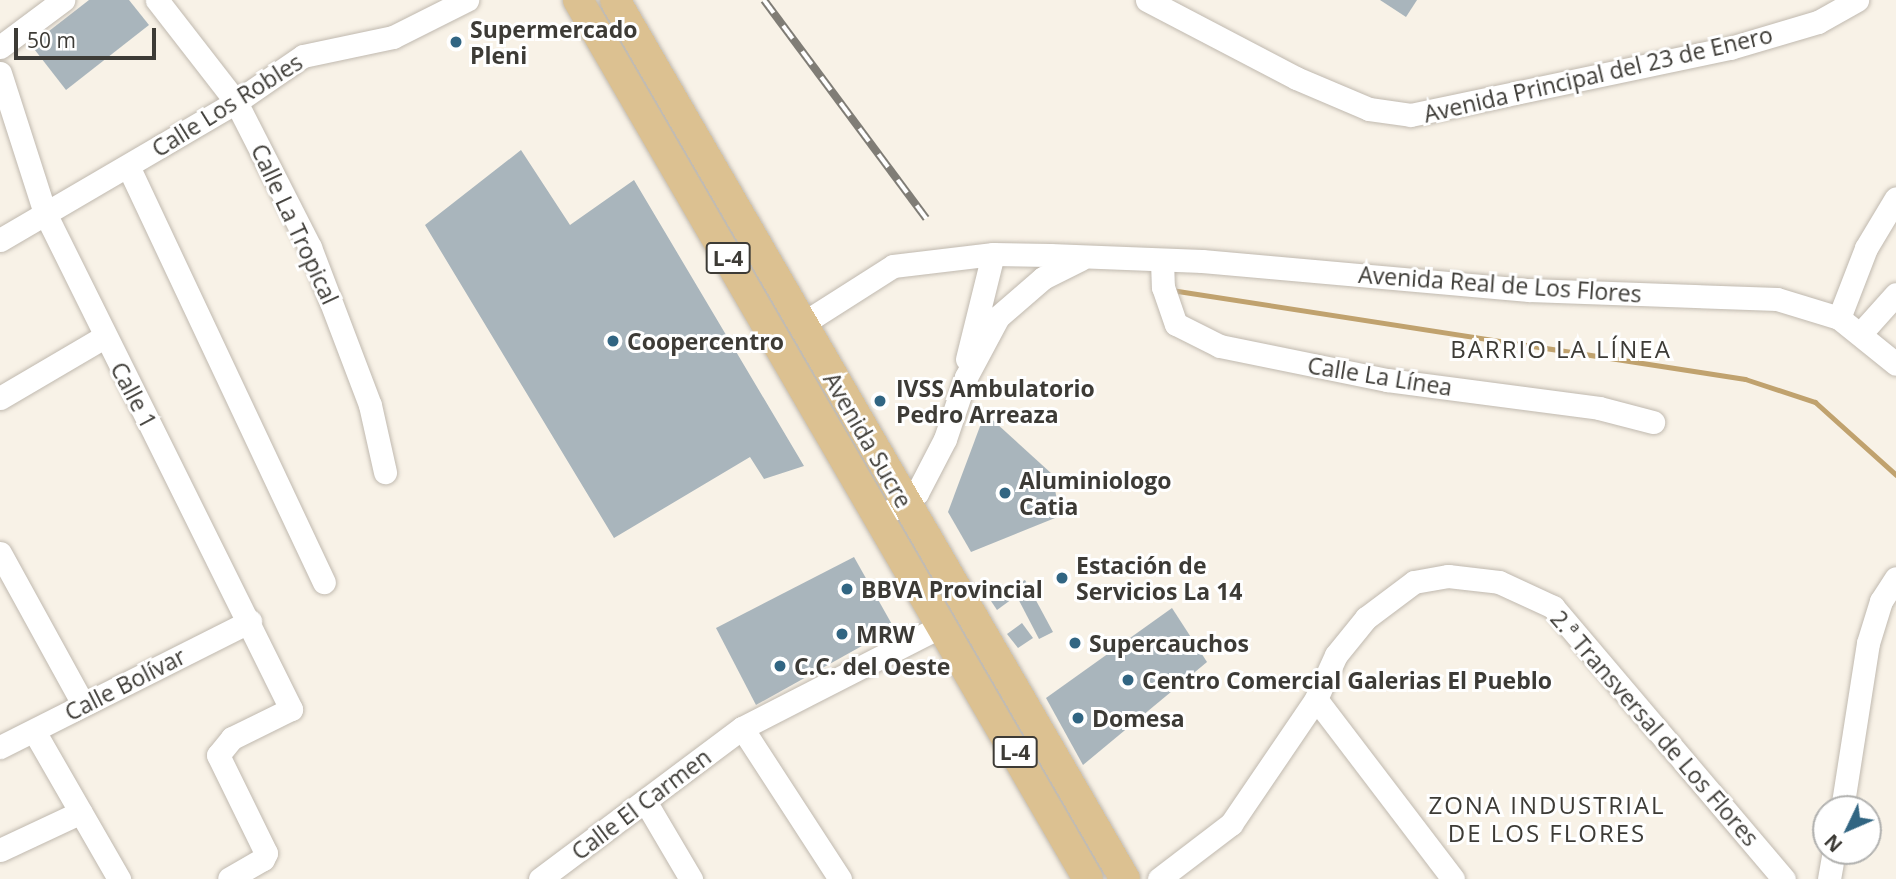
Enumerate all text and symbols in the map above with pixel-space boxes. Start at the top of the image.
scale bar [18,14,159,58]
place label: Supermercado Pleni [470,15,638,69]
street label: Avenida Principal del 23 de Enero [1421,20,1775,128]
text: 50 m [27,26,76,54]
marker: Supermercado Pleni [448,34,464,50]
street label: Calle Los Robles [147,48,307,162]
street label: Calle La Tropical [246,139,344,309]
road number: L-4 [705,240,751,276]
street label: Avenida Real de Los Flores [1357,260,1643,308]
place label: Coopercentro [627,327,784,355]
marker: Coopercentro [605,333,621,349]
district label: BARRIO LA LÍNEA [1452,335,1670,363]
street label: Calle La Línea [1306,351,1454,401]
street label: Calle 1 [105,357,163,433]
street label: Avenida Sucre [818,367,918,513]
place label: IVSS Ambulatorio Pedro Arreaza [896,374,1095,428]
marker: IVSS Ambulatorio Pedro Arreaza [870,391,890,411]
place label: Aluminiologo Catia [1019,466,1171,520]
marker: Aluminiologo Catia [997,485,1013,501]
place label: Estación de Servicios La 14 [1076,551,1242,605]
marker: Estación de Servicios La 14 [1054,570,1070,586]
place label: BBVA Provincial [861,575,1043,603]
marker: BBVA Provincial [839,581,855,597]
street label: 2.ª Transversal de Los Flores [1545,605,1765,851]
place label: MRW [856,620,915,648]
marker: MRW [834,626,850,642]
place label: Supercauchos [1089,629,1249,657]
marker: Supercauchos [1067,635,1083,651]
street label: Calle Bolívar [60,642,190,726]
place label: C.C. del Oeste [794,652,950,680]
marker: C.C. del Oeste [772,658,788,674]
place label: Centro Comercial Galerias El Pueblo [1142,666,1552,694]
marker: Centro Comercial Galerias El Pueblo [1120,672,1136,688]
place label: Domesa [1092,704,1185,732]
marker: Domesa [1070,710,1086,726]
road number: L-4 [992,734,1038,770]
street label: Calle El Carmen [566,743,716,865]
district label: ZONA INDUSTRIAL DE LOS FLORES [1430,791,1664,847]
north arrow [1812,795,1882,865]
text: N [1819,829,1848,858]

